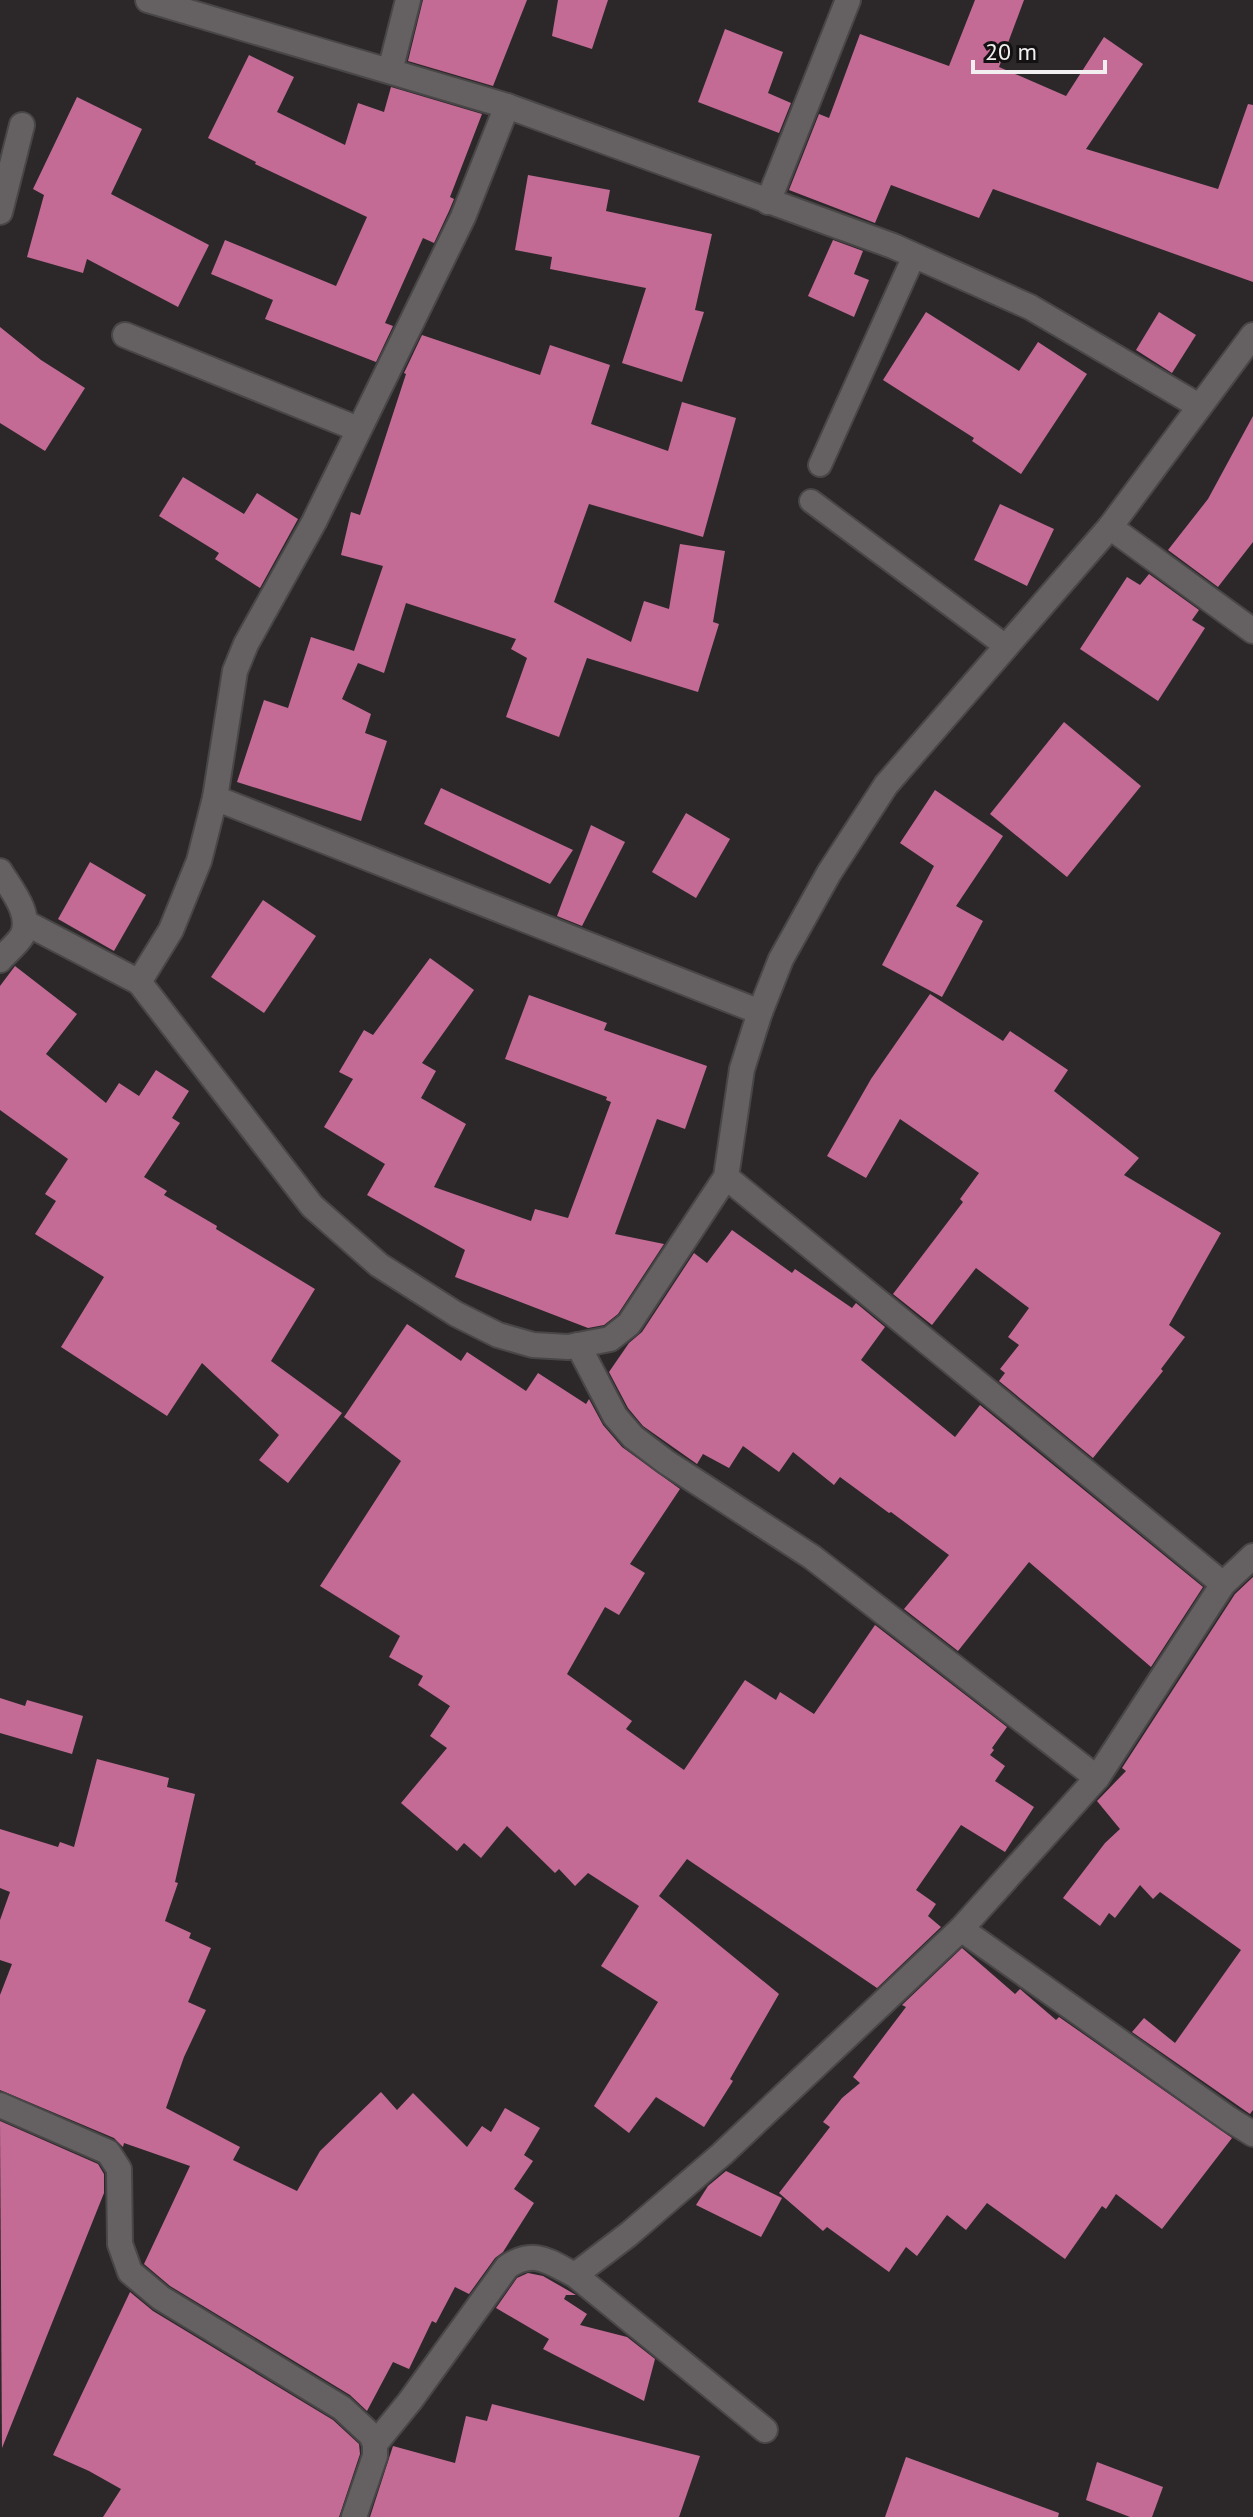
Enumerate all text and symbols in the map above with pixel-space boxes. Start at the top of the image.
scale bar [973,24,1105,74]
text: 20 m [985,36,1037,67]

